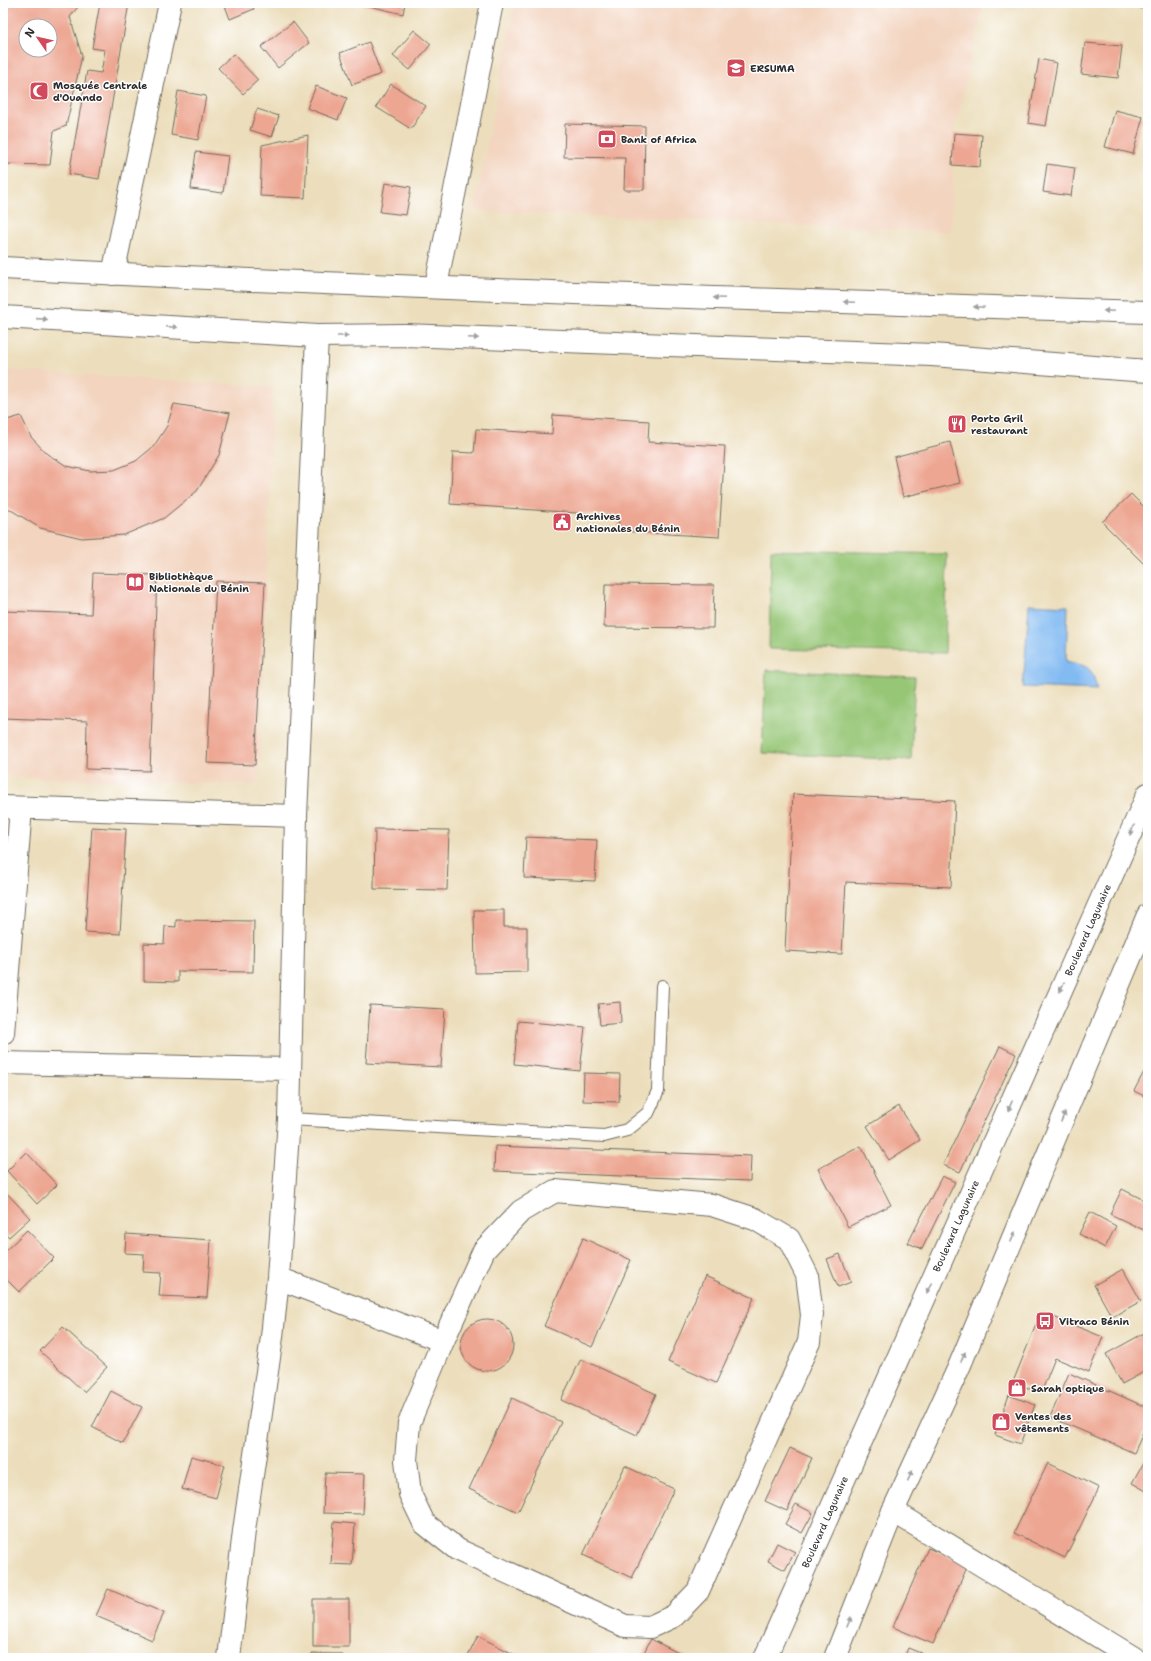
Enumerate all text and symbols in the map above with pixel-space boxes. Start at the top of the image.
north arrow [18,18,58,58]
text: N [21,25,39,40]
school or university icon: ERSUMA [725,57,747,79]
place label: ERSUMA [750,62,795,75]
place label: Mosquée Centrale d'Ouando [53,79,147,104]
mosque icon: Mosquée Centrale d'Ouando [28,80,50,102]
bank icon: Bank of Africa [596,128,618,150]
place label: Bank of Africa [621,133,697,146]
one-way arrow [712,295,725,301]
one-way arrow [843,299,855,306]
one-way arrow [973,303,985,310]
one-way arrow [1102,308,1115,314]
one-way arrow [36,315,48,322]
one-way arrow [166,324,179,330]
one-way arrow [337,333,350,339]
one-way arrow [467,335,480,341]
place label: Porto Gril restaurant [971,412,1028,437]
restaurant icon: Porto Gril restaurant [946,413,968,435]
place label: Archives nationales du Bénin [576,510,680,535]
public building icon: Archives nationales du Bénin [551,511,573,533]
place label: Bibliothèque Nationale du Bénin [149,570,249,595]
library icon: Bibliothèque Nationale du Bénin [124,571,146,593]
one-way arrow [1129,824,1135,835]
street label: Boulevard Lagunaire [1062,882,1114,978]
one-way arrow [1059,981,1065,993]
one-way arrow [1007,1100,1013,1111]
one-way arrow [1061,1111,1067,1123]
street label: Boulevard Lagunaire [930,1178,982,1274]
one-way arrow [1011,1231,1017,1243]
one-way arrow [925,1283,931,1295]
bus stop icon: Vitraco Bénin [1034,1310,1056,1332]
place label: Vitraco Bénin [1059,1315,1130,1328]
one-way arrow [961,1351,967,1363]
shop icon: Sarah optique [1006,1377,1028,1399]
place label: Sarah optique [1031,1382,1104,1395]
place label: Ventes des vêtements [1015,1410,1071,1435]
shop icon: Ventes des vêtements [990,1411,1012,1433]
one-way arrow [907,1469,913,1481]
street label: Boulevard Lagunaire [799,1474,851,1570]
one-way arrow [847,1615,853,1627]

